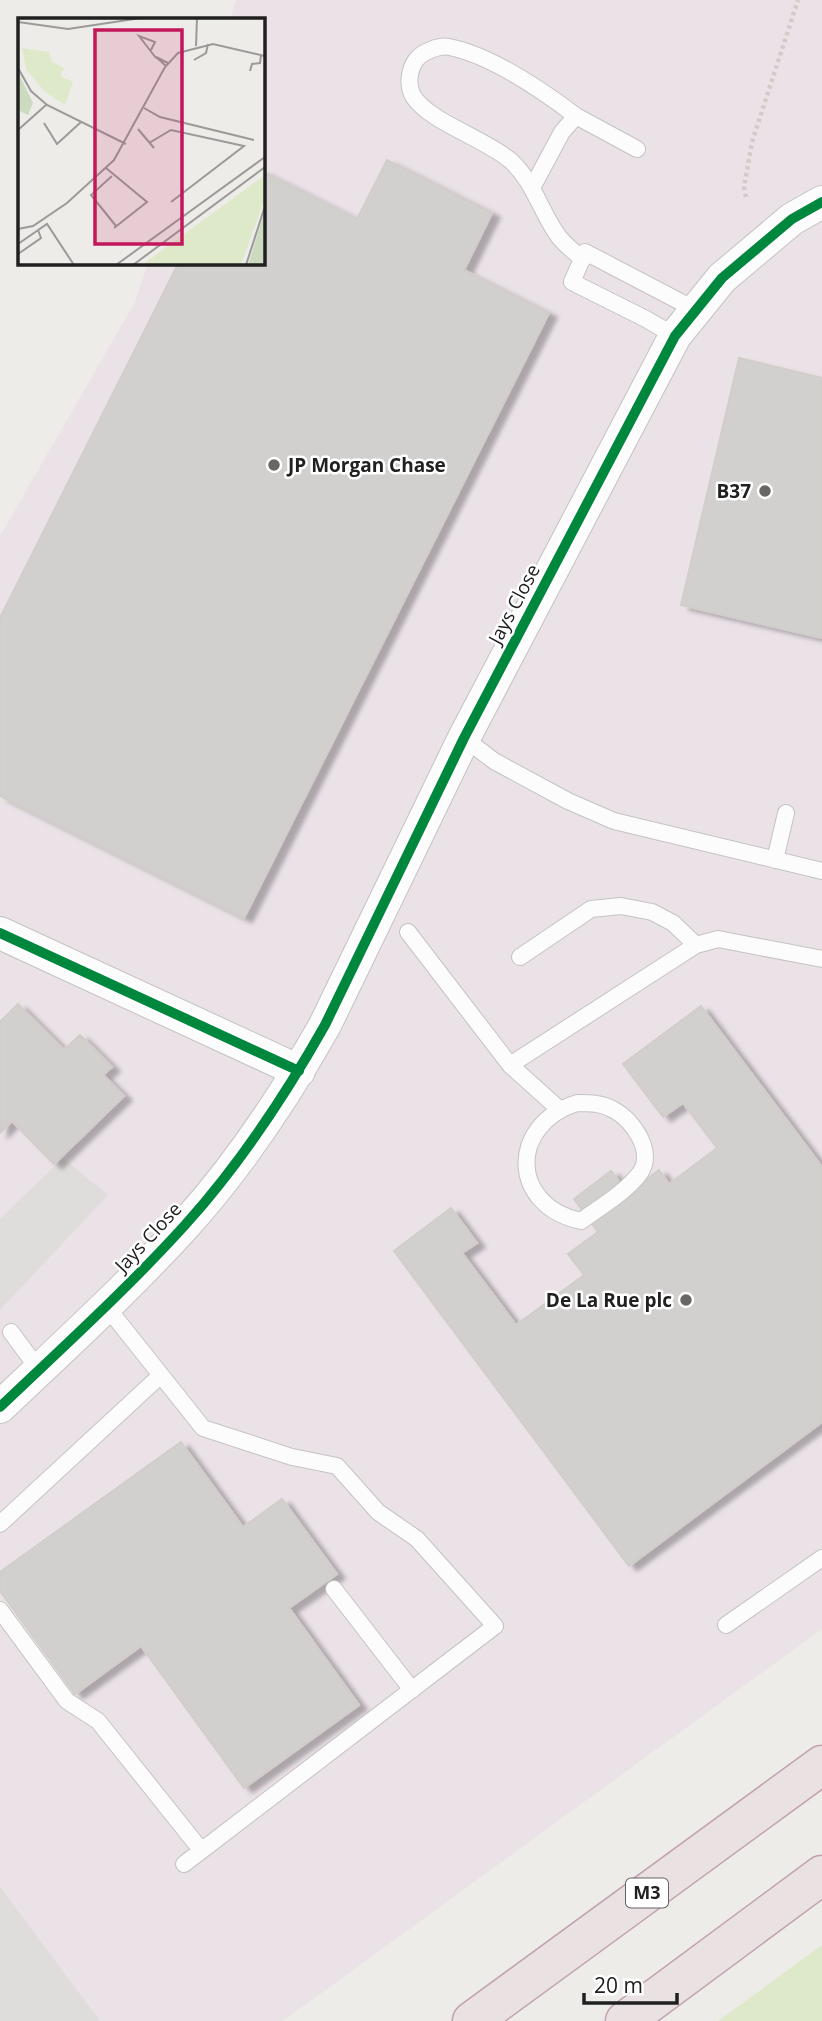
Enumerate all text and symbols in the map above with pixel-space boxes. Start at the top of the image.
inset map [18,18,264,264]
place label: JP Morgan Chase [286,452,446,478]
marker: JP Morgan Chase [266,457,282,473]
place label: B37 [717,478,751,504]
marker: B37 [757,483,773,499]
street label: Jays Close [481,559,546,650]
street label: Jays Close [107,1196,187,1279]
place label: De La Rue plc [546,1287,672,1313]
marker: De La Rue plc [678,1292,694,1308]
road number: M3 [626,1879,668,1908]
scale bar [584,1962,677,2006]
text: 20 m [594,1971,643,1999]

